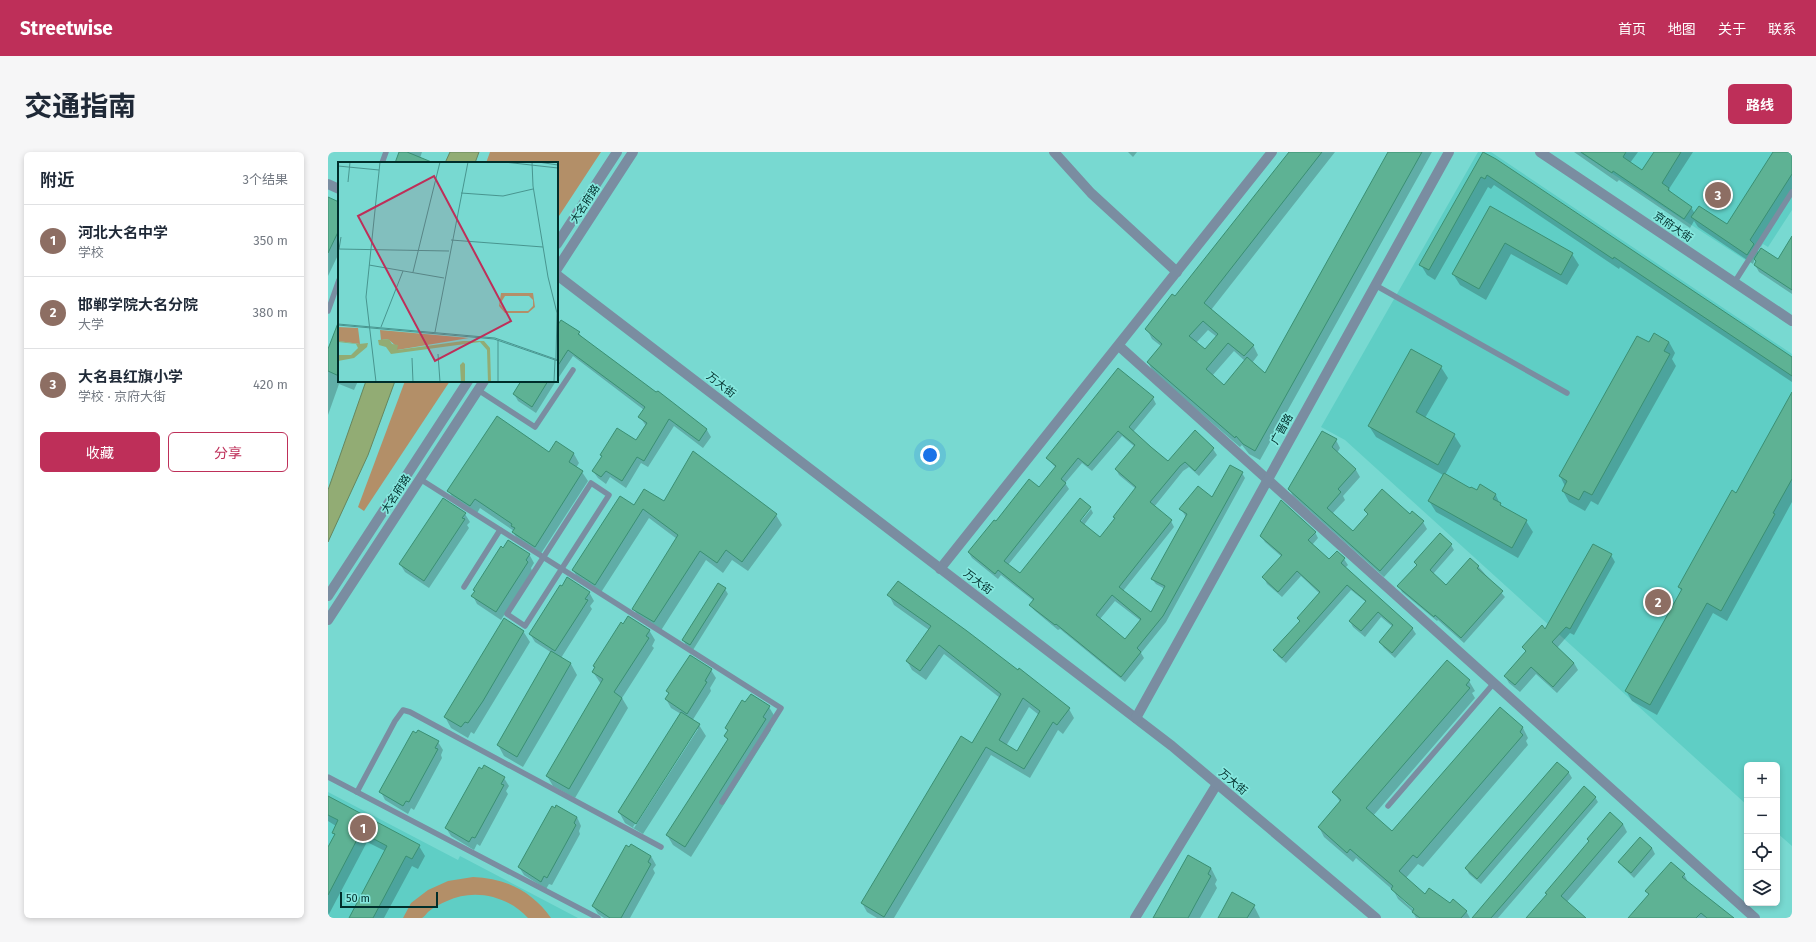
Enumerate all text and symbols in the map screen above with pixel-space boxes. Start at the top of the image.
text: Streetwise [20,17,113,40]
text: 首页 [1618,21,1646,38]
text: 地图 [1668,21,1696,38]
text: 关于 [1718,21,1746,38]
text: 联系 [1768,21,1796,38]
button: 路线 [1728,84,1792,124]
text: 交通指南 [24,90,136,123]
inset map [338,162,558,382]
text: 附近 [40,170,74,191]
text: 3个结果 [243,172,288,187]
pin: 3 [1705,180,1731,210]
street label: 大名府路 [568,182,602,226]
street label: 京府大街 [1651,209,1695,245]
text: 河北大名中学 [78,224,168,242]
text: 1 [50,233,56,248]
text: 350 m [253,233,288,248]
text: 学校 [78,245,104,260]
text: 邯郸学院大名分院 [78,296,198,314]
text: 2 [50,305,56,320]
text: 380 m [253,305,288,320]
text: 大学 [78,317,104,332]
text: 大名县红旗小学 [78,368,183,386]
street label: 万大街 [704,370,738,400]
text: 3 [50,377,56,392]
text: 420 m [253,377,288,392]
text: 学校 · 京府大街 [78,389,166,404]
street label: 广晋路 [1268,411,1296,447]
button: 收藏 [40,432,160,472]
button: 分享 [168,432,288,472]
your location [920,445,940,465]
street label: 大名府路 [379,472,413,516]
street label: 万大街 [961,567,995,597]
pin: 2 [1645,587,1671,617]
map controls [1744,762,1780,906]
button: + [1744,762,1780,798]
street label: 万大街 [1216,766,1250,798]
button: − [1744,798,1780,834]
pin: 1 [350,813,376,843]
button: locate [1744,834,1780,870]
button: layers [1744,870,1780,906]
scale bar [340,890,438,909]
text: 50 m [346,892,370,905]

